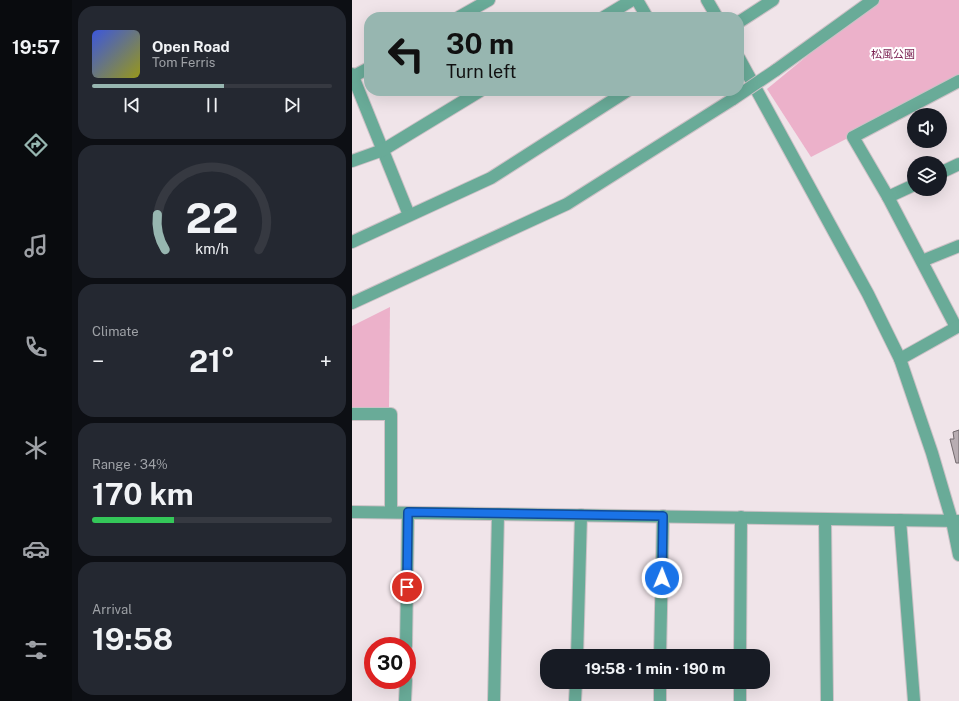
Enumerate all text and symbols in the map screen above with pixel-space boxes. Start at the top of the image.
text: 30 m [446,27,514,60]
icon: left [380,28,432,80]
text: 19:57 [12,37,60,58]
text: Open Road [152,38,230,55]
park label: 松風公園 [871,48,915,60]
text: Tom Ferris [152,55,215,70]
text: Turn left [446,61,516,82]
icon: previous [121,94,143,116]
icon: pause [201,94,223,116]
icon: next [281,94,303,116]
map controls [907,108,947,196]
button: sound [907,108,947,148]
icon: directions [22,131,50,159]
button: layers [907,156,947,196]
text: 22 [186,192,238,241]
icon: music [22,232,50,260]
text: km/h [195,239,229,256]
text: Climate [92,324,139,339]
icon: phone [22,333,50,361]
text: 21° [189,343,235,379]
text: − [92,348,104,374]
text: + [320,348,332,374]
icon: climate [22,434,50,462]
text: Range · 34% [92,457,168,472]
text: 170 km [92,476,194,512]
icon: car [22,535,50,563]
position arrow [641,557,683,599]
pin [390,570,424,604]
icon: arrive [396,576,418,598]
text: Arrival [92,602,132,617]
text: 19:58 [92,621,173,657]
icon: filters [22,636,50,664]
speed limit sign: 30 [364,637,416,689]
text: 19:58 · 1 min · 190 m [585,660,725,677]

